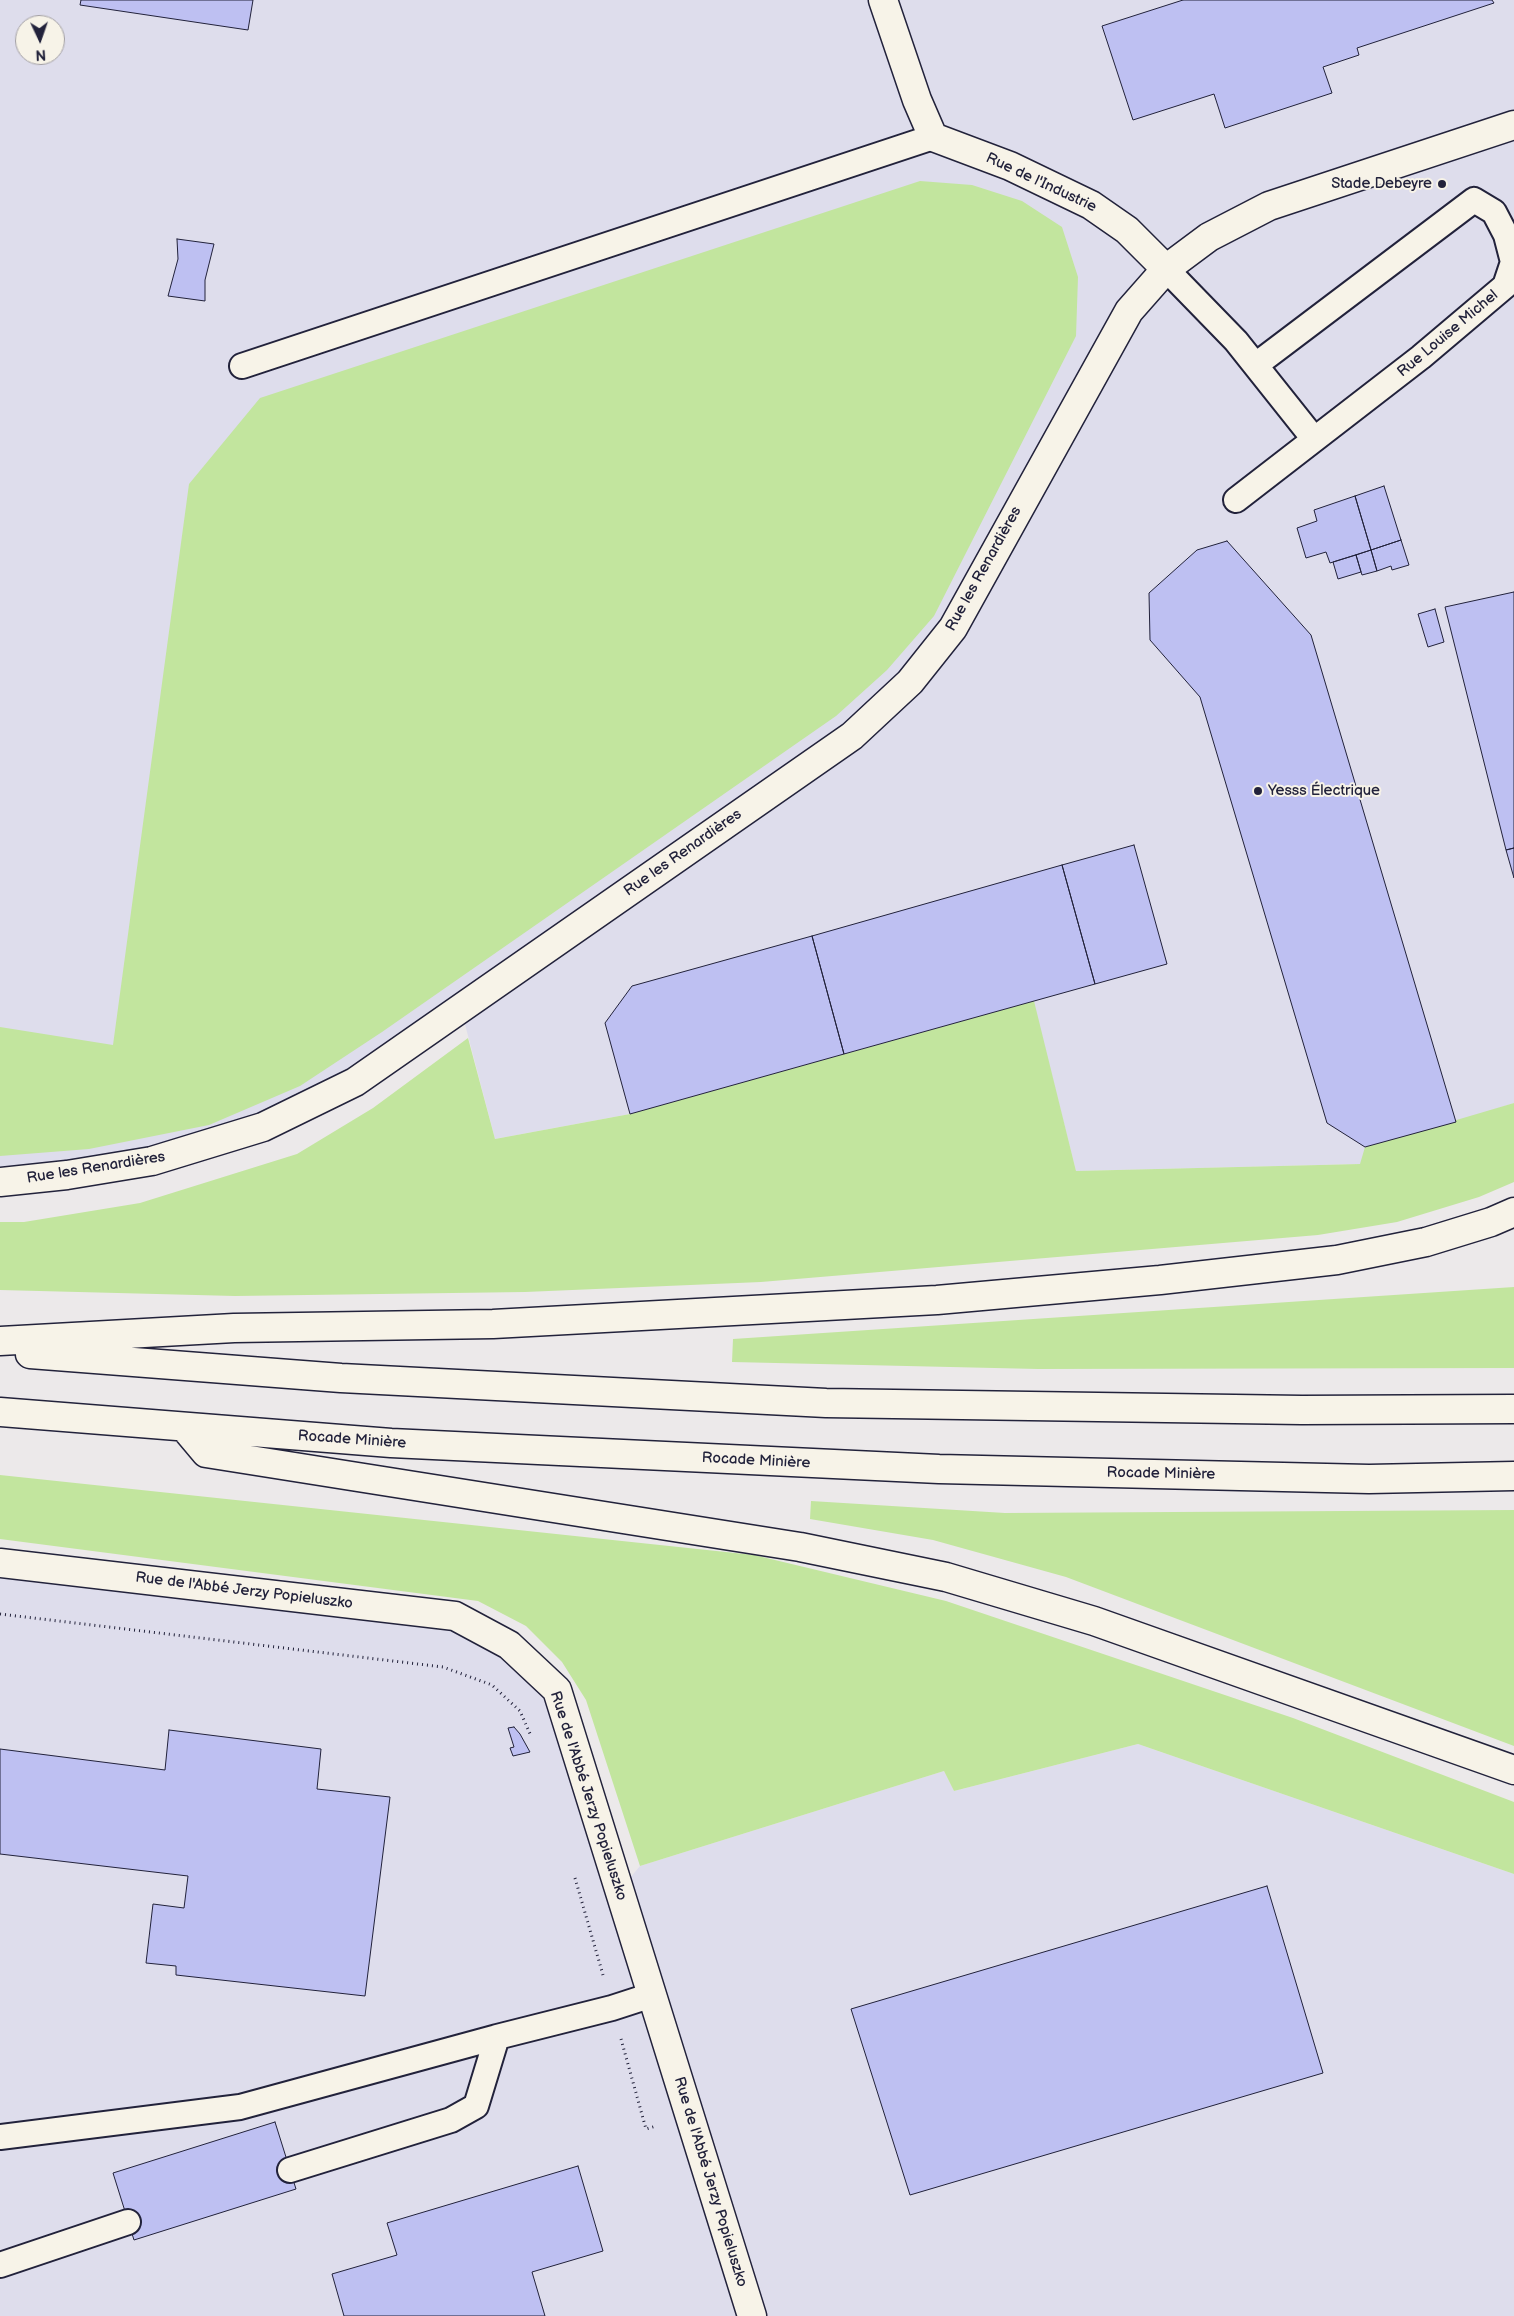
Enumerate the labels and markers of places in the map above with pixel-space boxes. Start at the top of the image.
place label: Stade Debeyre [1331,175,1432,193]
marker: Stade Debeyre [1436,178,1448,190]
place label: Yesss Électrique [1268,782,1380,800]
marker: Yesss Électrique [1252,785,1264,797]

